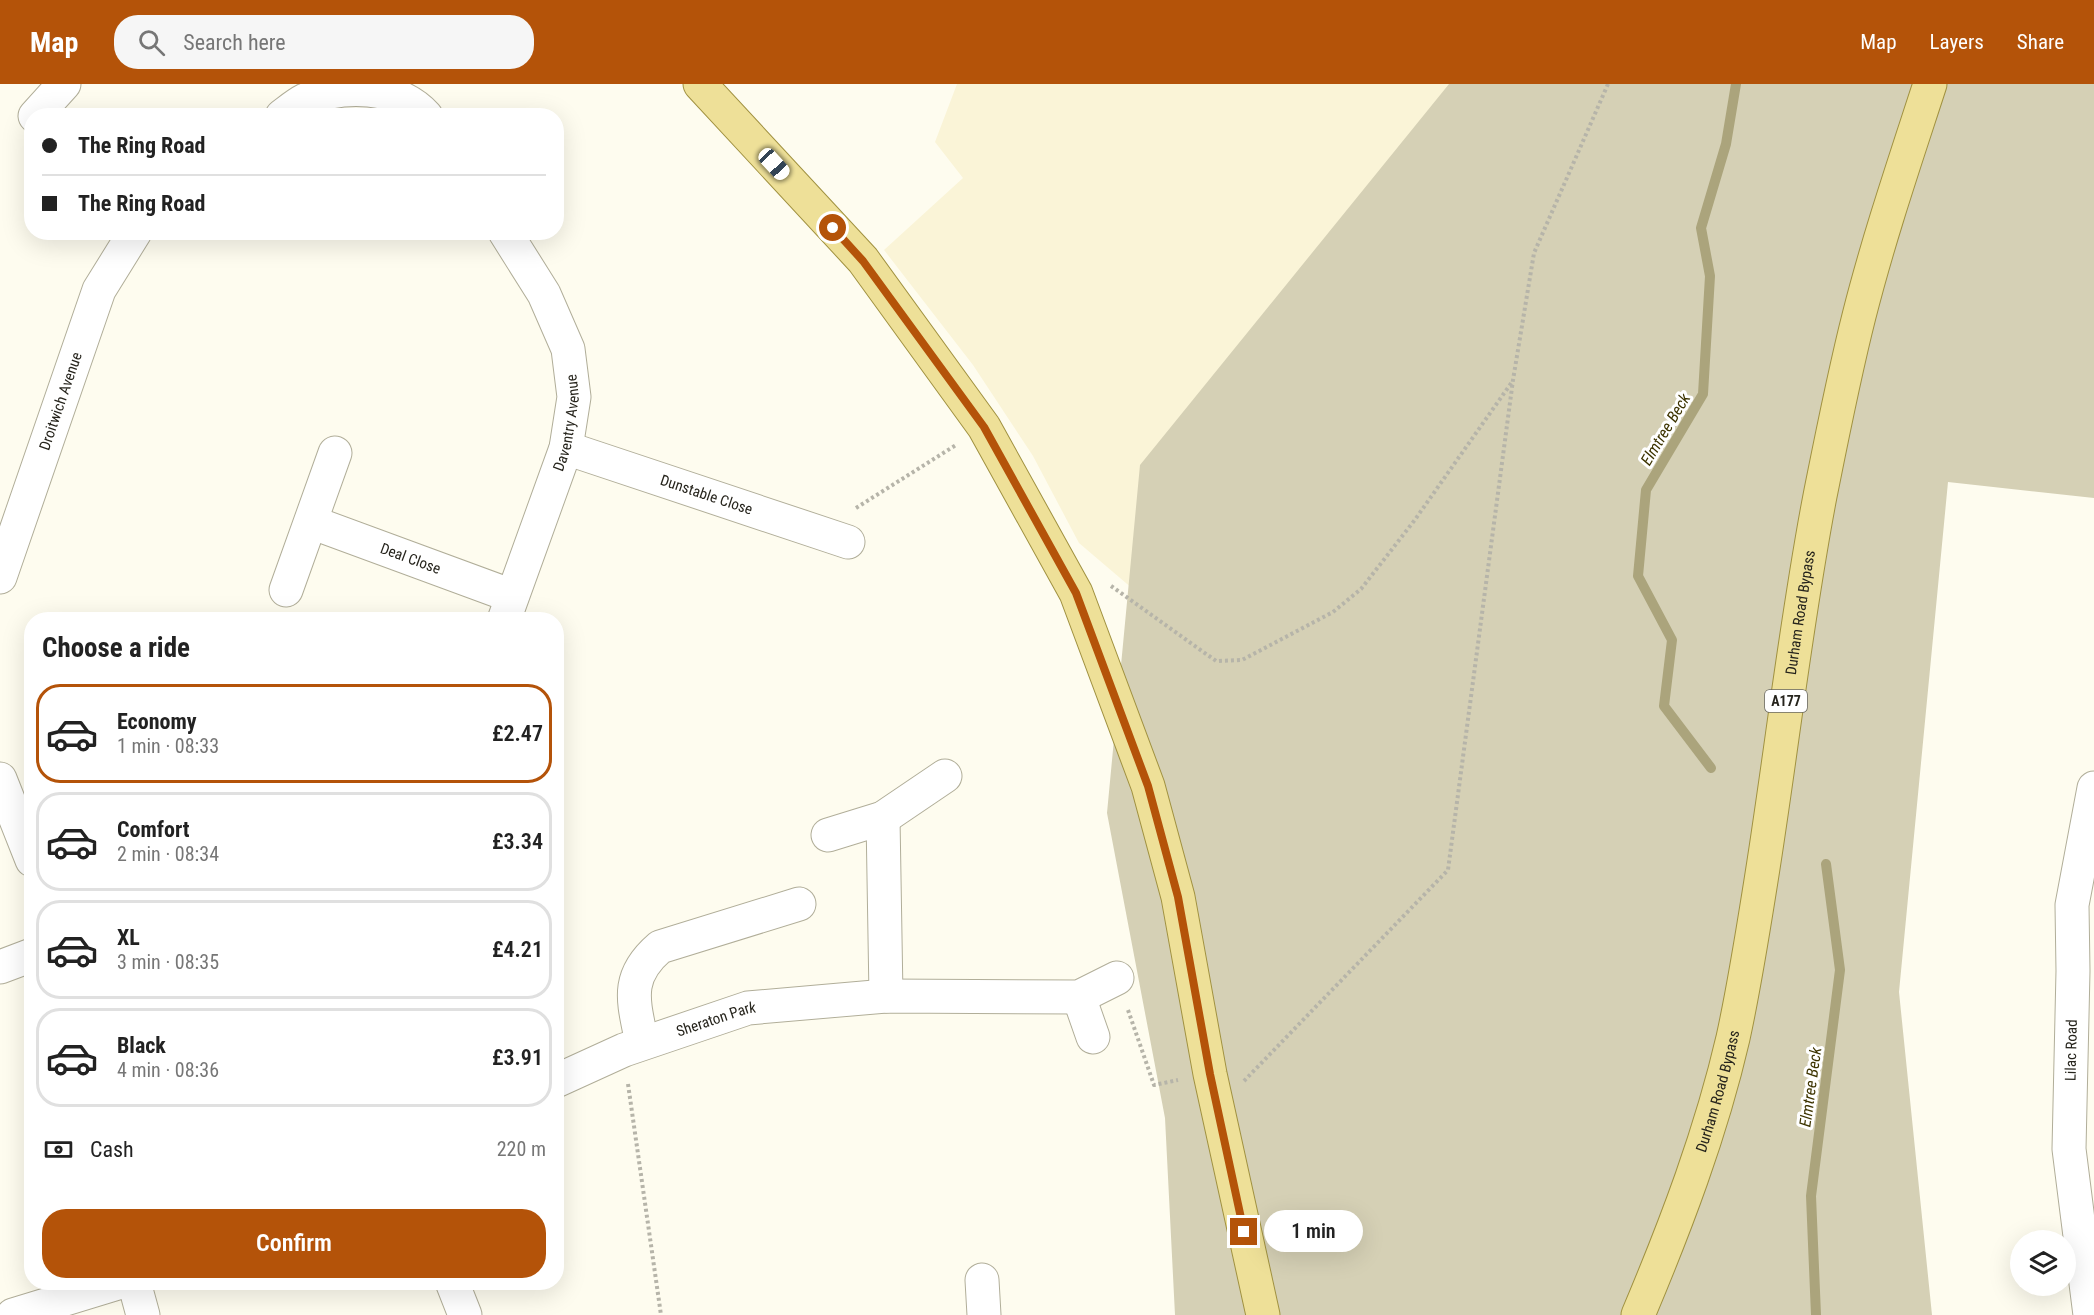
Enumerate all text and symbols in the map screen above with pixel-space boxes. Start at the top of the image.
search box [114,15,534,69]
text: Map [30,26,78,59]
icon: search [135,26,168,59]
text: Search here [183,30,286,55]
text: Map [1860,30,1897,54]
text: Layers [1930,30,1984,54]
text: Share [2017,30,2064,54]
text: The Ring Road [78,133,205,158]
car [755,145,793,183]
text: The Ring Road [78,191,205,216]
route start [819,214,846,241]
street label: Droitwich Avenue [35,350,86,453]
street label: Daventry Avenue [549,373,583,474]
water label: Elmtree Beck [1637,389,1695,469]
street label: Dunstable Close [658,471,755,519]
street label: Deal Close [378,539,443,578]
street label: Durham Road Bypass [1782,549,1819,676]
text: Choose a ride [42,632,190,664]
road number: A177 [1765,690,1807,712]
icon: car [45,707,99,761]
text: Economy [117,709,197,734]
text: £2.47 [492,721,543,746]
text: 1 min · 08:33 [117,734,219,758]
icon: car [45,815,99,869]
text: Comfort [117,817,190,842]
text: £3.34 [492,829,543,854]
text: 2 min · 08:34 [117,842,219,866]
icon: car [45,923,99,977]
text: XL [117,925,140,950]
text: £4.21 [492,937,543,962]
text: 3 min · 08:35 [117,950,219,974]
street label: Sheraton Park [674,998,757,1041]
street label: Lilac Road [2062,1019,2081,1081]
street label: Durham Road Bypass [1692,1028,1743,1154]
icon: car [45,1031,99,1085]
text: Black [117,1033,166,1058]
text: £3.91 [492,1045,543,1070]
water label: Elmtree Beck [1796,1045,1826,1128]
text: 4 min · 08:36 [117,1058,219,1082]
icon: cash [42,1133,75,1166]
text: Cash [90,1137,134,1162]
text: 220 m [497,1137,546,1161]
button: Confirm [42,1209,546,1278]
callout: 1 min [1265,1211,1364,1253]
route end [1230,1218,1257,1245]
text: 1 min [1291,1219,1336,1243]
map controls [2010,1230,2076,1296]
button: layers [2010,1230,2076,1296]

